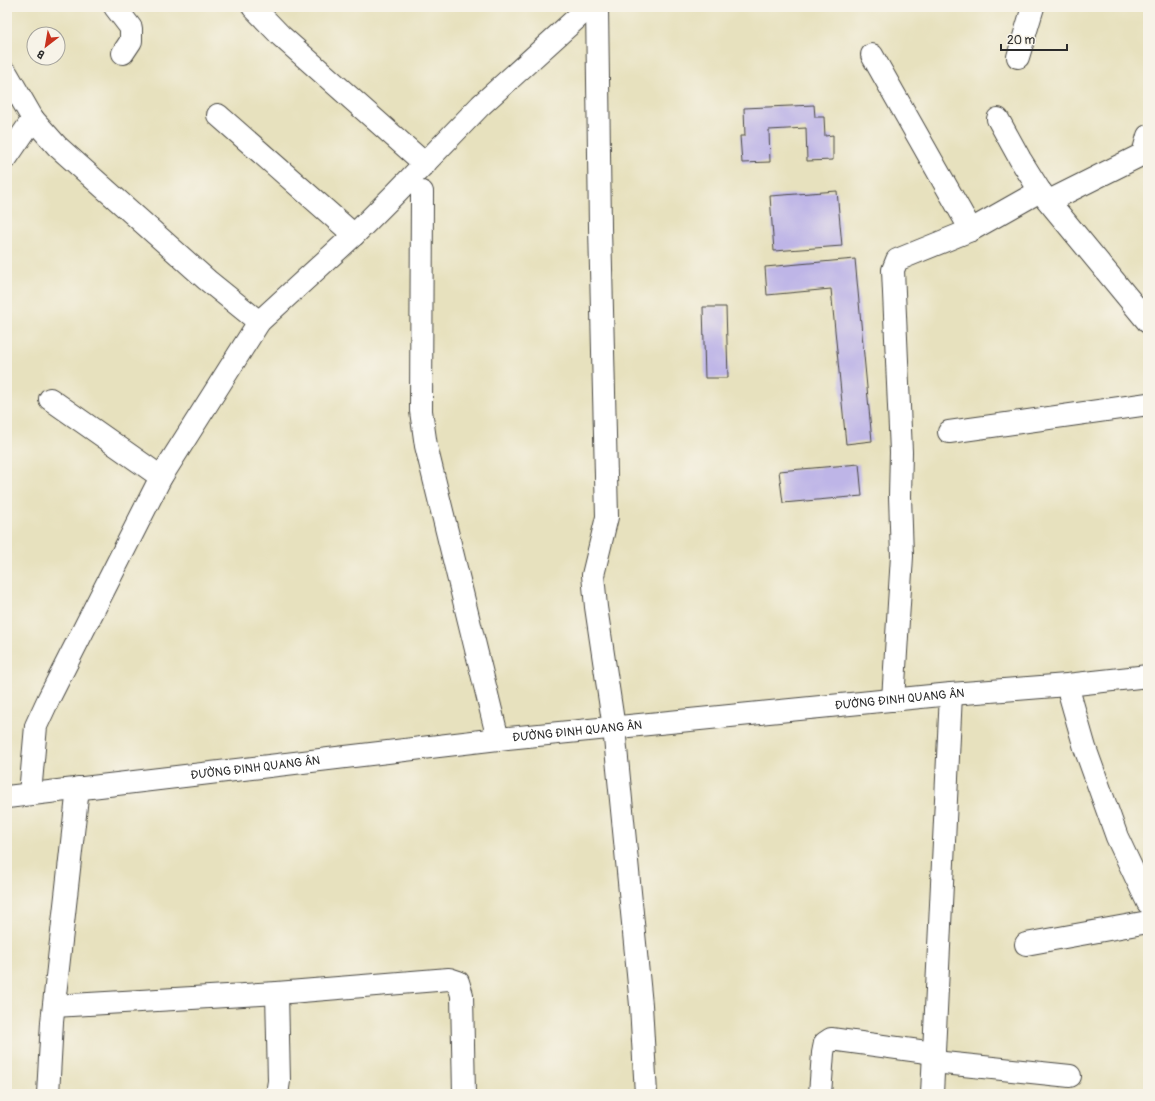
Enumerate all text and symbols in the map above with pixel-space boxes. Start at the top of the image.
north arrow [26,26,66,66]
scale bar [1001,26,1067,52]
text: 20 m [1007,33,1036,48]
text: B [35,47,47,61]
street label: ĐƯỜNG ĐINH QUANG ÂN [834,685,965,713]
street label: ĐƯỜNG ĐINH QUANG ÂN [512,717,643,745]
street label: ĐƯỜNG ĐINH QUANG ÂN [190,752,321,783]

